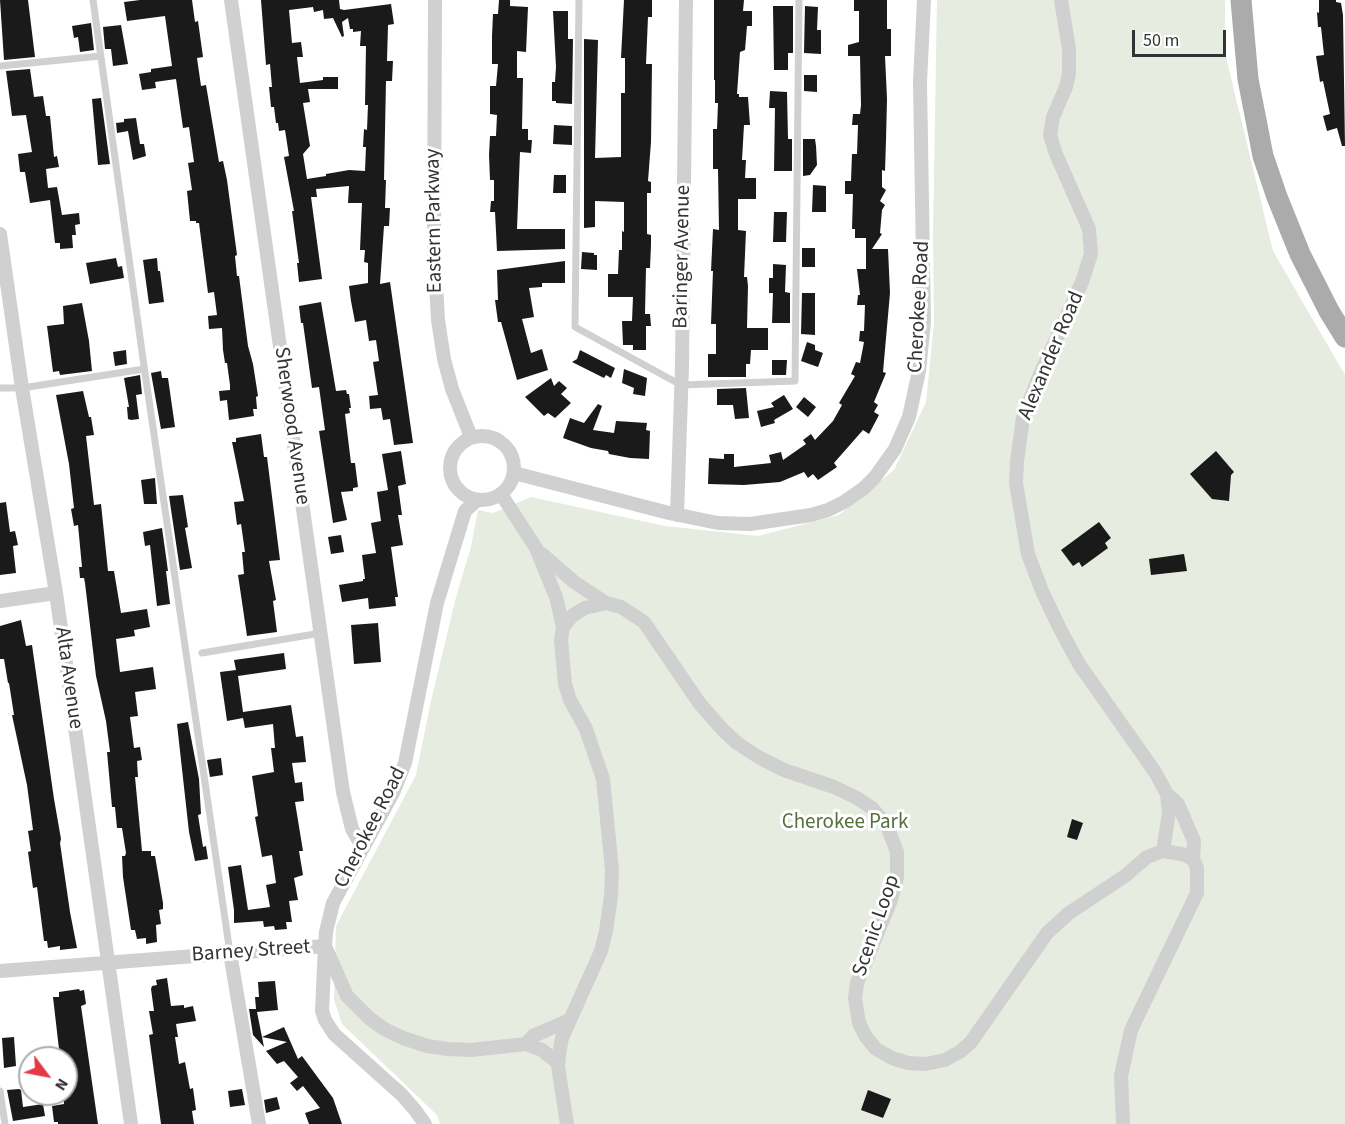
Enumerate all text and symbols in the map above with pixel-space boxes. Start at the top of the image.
scale bar [1135,18,1230,56]
text: 50 m [1143,28,1179,53]
street label: Eastern Parkway [421,148,449,294]
street label: Baringer Avenue [669,185,697,329]
street label: Cherokee Road [904,240,936,374]
street label: Alexander Road [1014,288,1090,424]
street label: Sherwood Avenue [267,345,315,507]
street label: Alta Avenue [48,625,88,731]
street label: Cherokee Road [330,763,412,893]
park label: Cherokee Park [782,810,908,836]
street label: Scenic Loop [848,872,906,980]
street label: Barney Street [191,935,311,969]
north arrow [18,1046,78,1106]
text: N [49,1074,74,1095]

